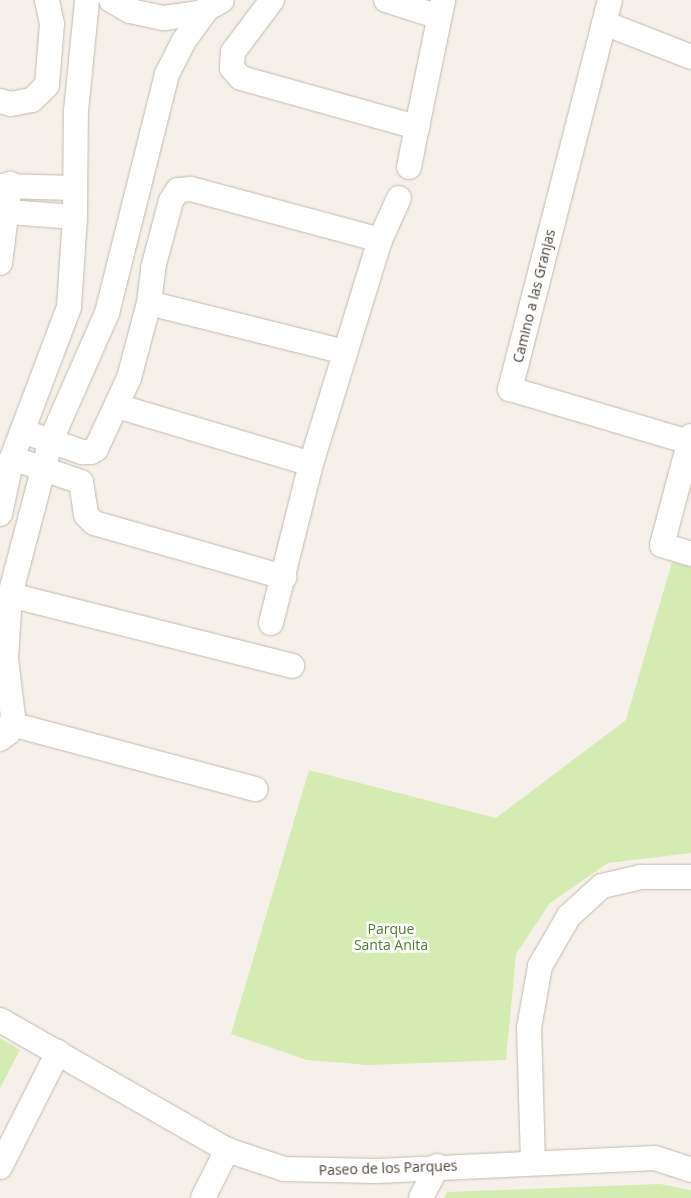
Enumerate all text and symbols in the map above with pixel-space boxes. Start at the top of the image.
street label: Camino a las Granjas [509,227,559,365]
park label: Parque Santa Anita [354,921,428,954]
street label: Paseo de los Parques [318,1157,458,1179]

